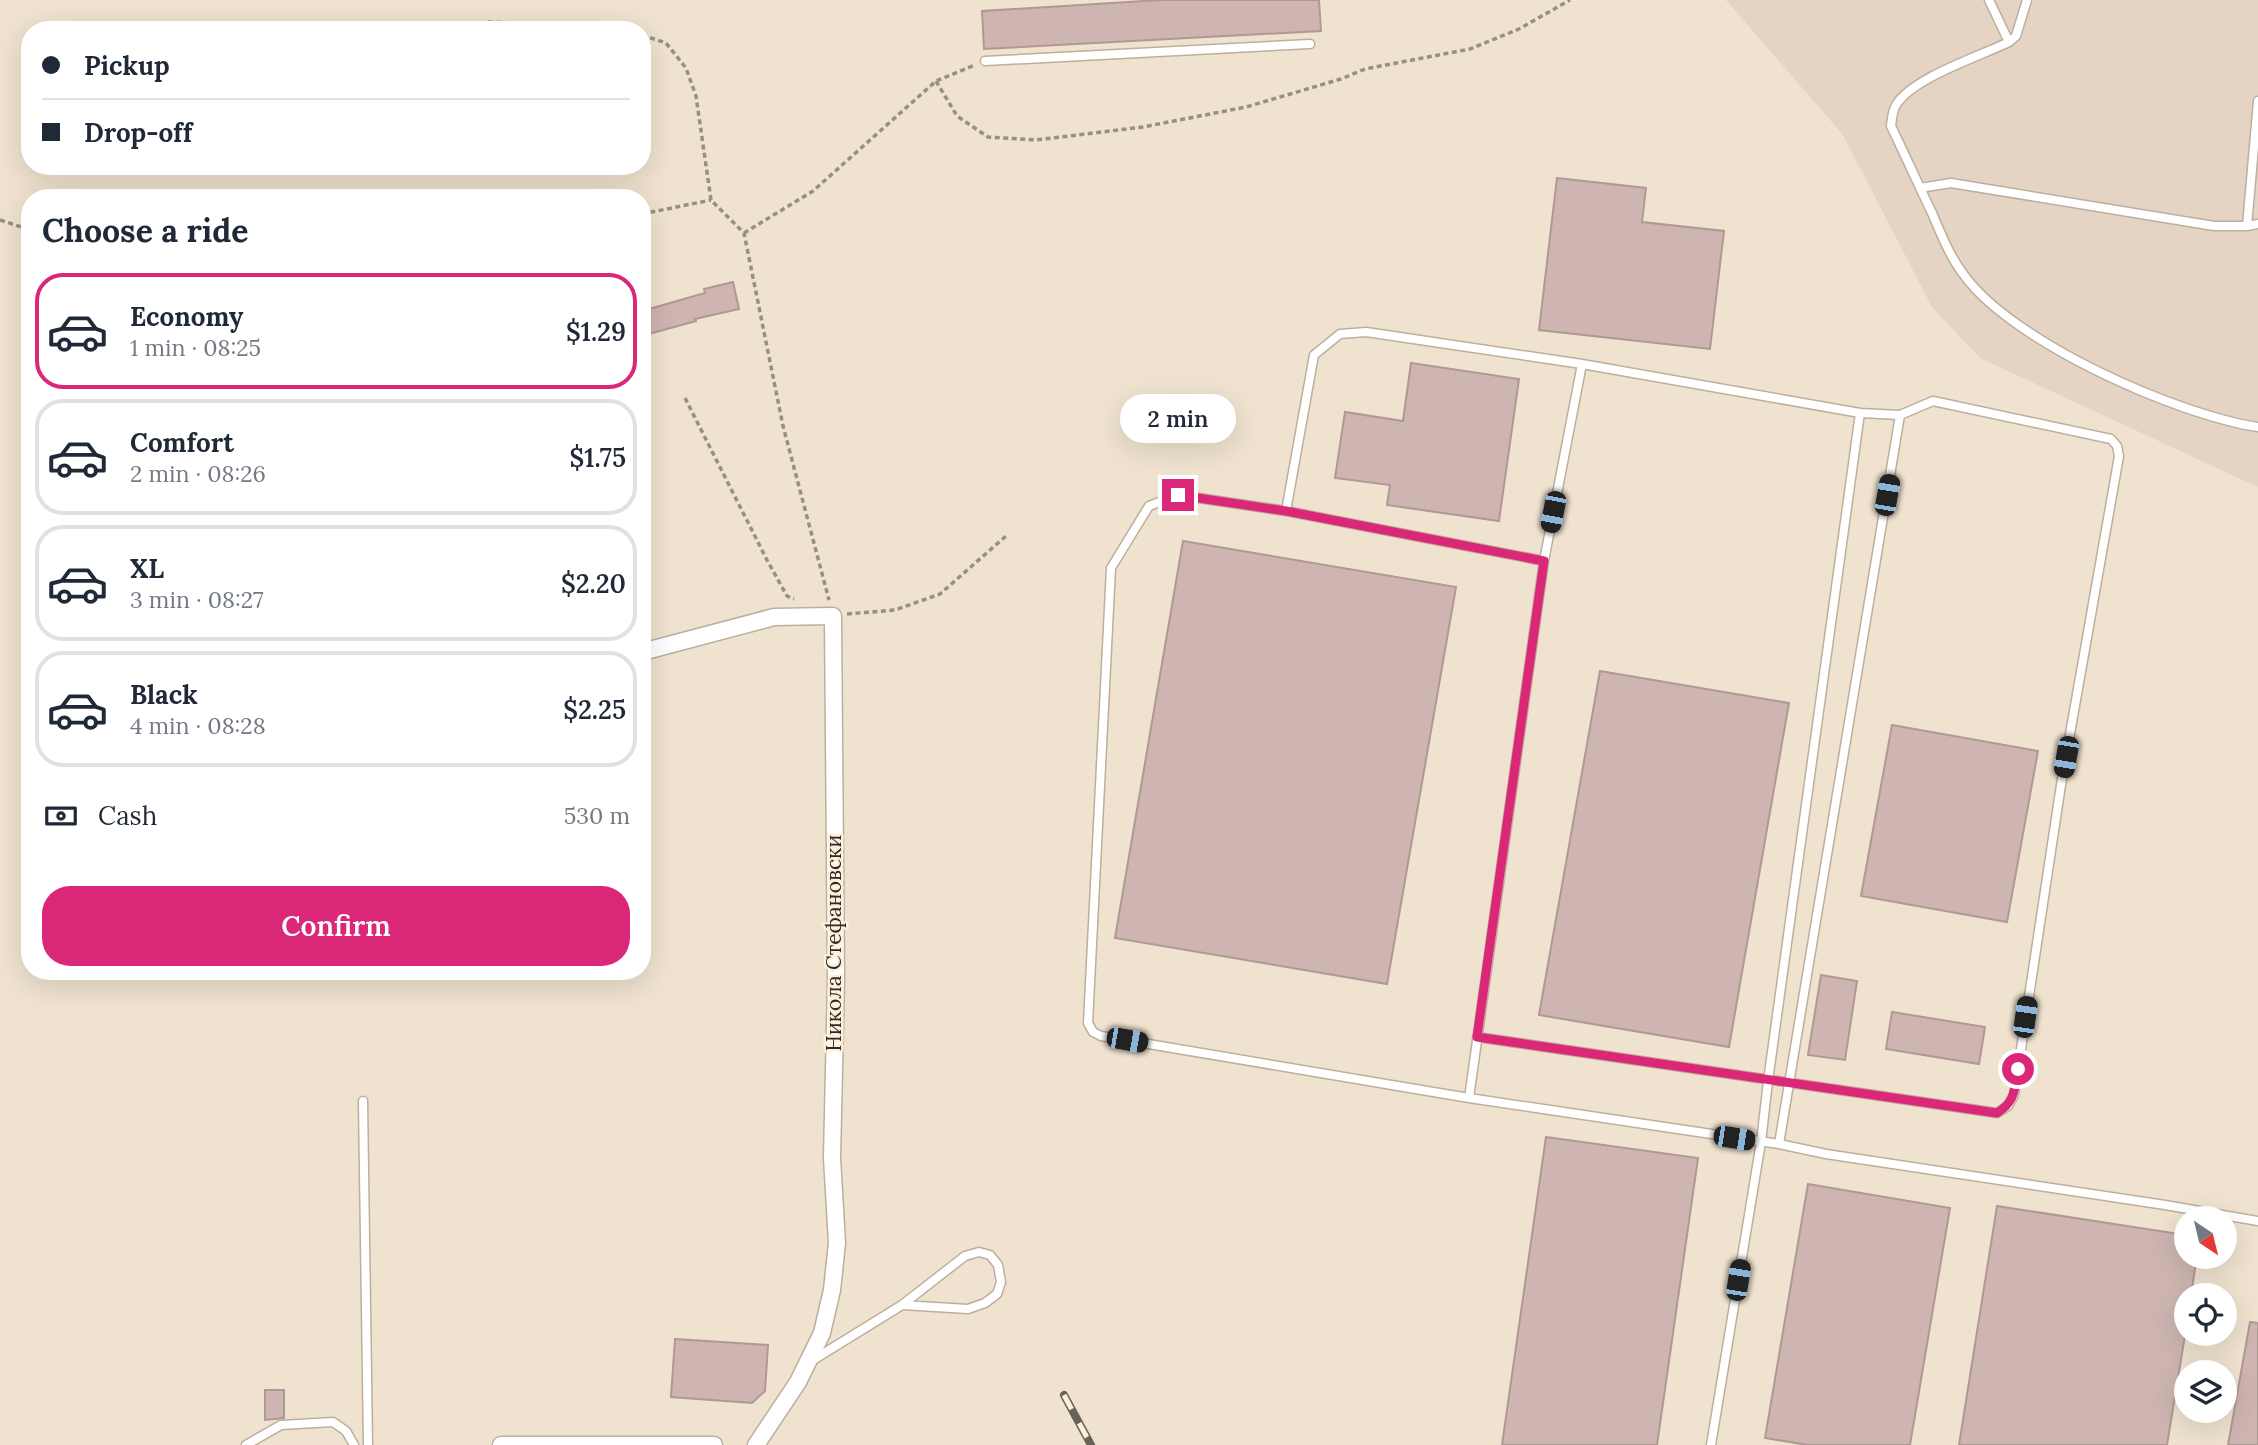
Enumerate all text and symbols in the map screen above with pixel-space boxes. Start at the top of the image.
text: Pickup [84,49,170,82]
text: Drop-off [84,116,192,149]
text: Choose a ride [42,210,249,251]
icon: car [46,300,109,363]
text: Economy [130,300,243,333]
text: $1.29 [566,315,626,348]
text: 1 min · 08:25 [130,333,261,362]
callout: 2 min [1120,393,1236,442]
text: 2 min [1148,404,1208,433]
icon: car [46,426,109,489]
text: Comfort [130,426,234,459]
text: $1.75 [569,441,626,474]
text: 2 min · 08:26 [130,459,266,488]
car [1874,472,1901,518]
route end [1162,479,1194,511]
car [1539,489,1568,535]
icon: car [46,552,109,615]
text: XL [130,552,164,585]
text: $2.20 [561,567,626,600]
text: 3 min · 08:27 [130,585,264,614]
icon: car [46,678,109,741]
text: Black [130,678,198,711]
text: $2.25 [563,693,626,726]
text: 4 min · 08:28 [130,711,266,740]
car [2053,734,2080,780]
icon: cash [42,797,80,835]
text: Cash [98,799,157,832]
text: 530 m [564,801,630,830]
street label: Никола Стефановски [820,834,847,1052]
button: Confirm [42,886,630,966]
car [2012,995,2039,1039]
car [1105,1026,1150,1054]
route start [2002,1053,2034,1085]
car [1712,1124,1757,1152]
north arrow [2174,1206,2236,1269]
map controls [2174,1206,2237,1423]
car [1725,1258,1752,1302]
button: locate [2174,1283,2237,1346]
button: layers [2174,1360,2237,1423]

